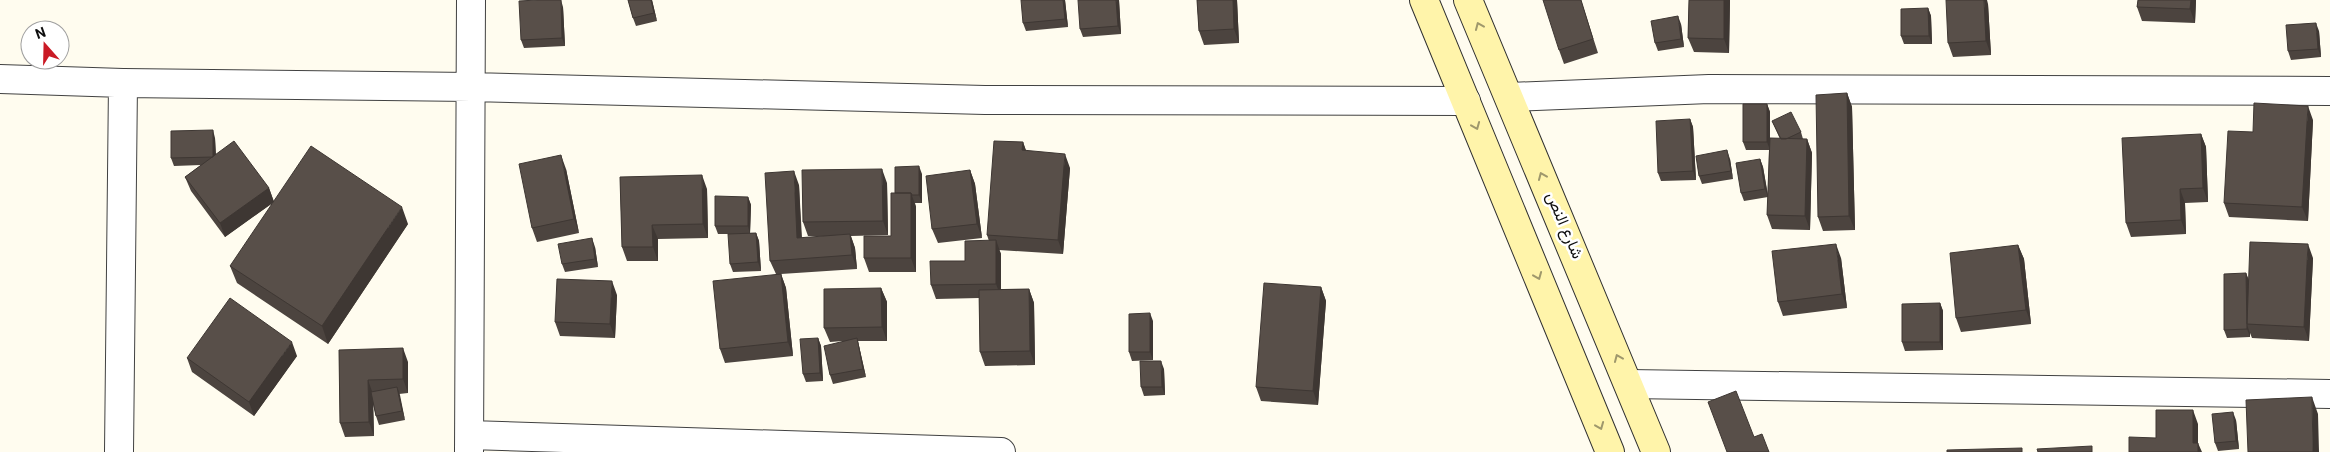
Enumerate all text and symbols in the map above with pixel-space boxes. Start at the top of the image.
north arrow [20,20,70,70]
one-way arrow [1475,22,1486,31]
text: N [33,23,50,47]
one-way arrow [1470,121,1480,130]
one-way arrow [1538,172,1549,181]
street label: شارع النص [1538,189,1588,263]
one-way arrow [1532,271,1542,280]
one-way arrow [1614,354,1624,363]
one-way arrow [1593,421,1604,430]

